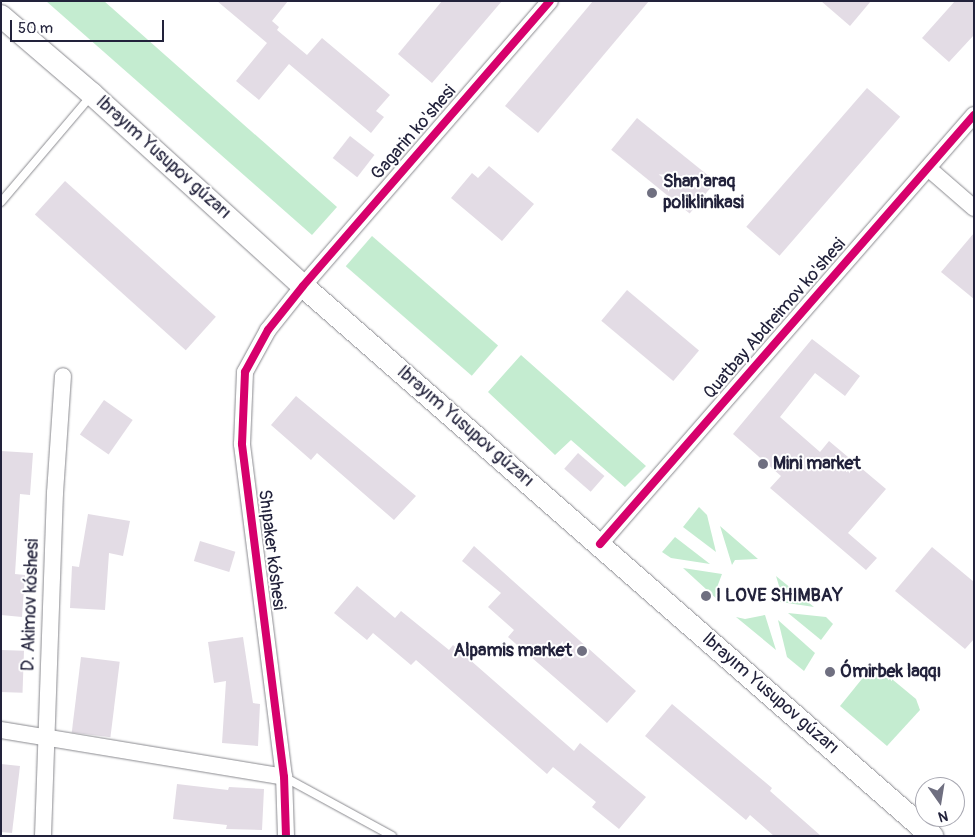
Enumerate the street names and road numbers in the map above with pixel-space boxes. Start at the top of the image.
street label: Gagarin ko'shesi [367,81,461,185]
street label: Ibrayım Yusupov gúzarı [91,92,235,224]
street label: Quatbay Abdreimov ko'shesi [699,234,851,404]
street label: Ibrayım Yusupov gúzarı [392,362,538,492]
street label: Shıpaker kóshesi [253,488,289,612]
street label: D. Akimov kóshesi [18,538,44,672]
street label: Ibrayım Yusupov gúzarı [697,629,843,759]

